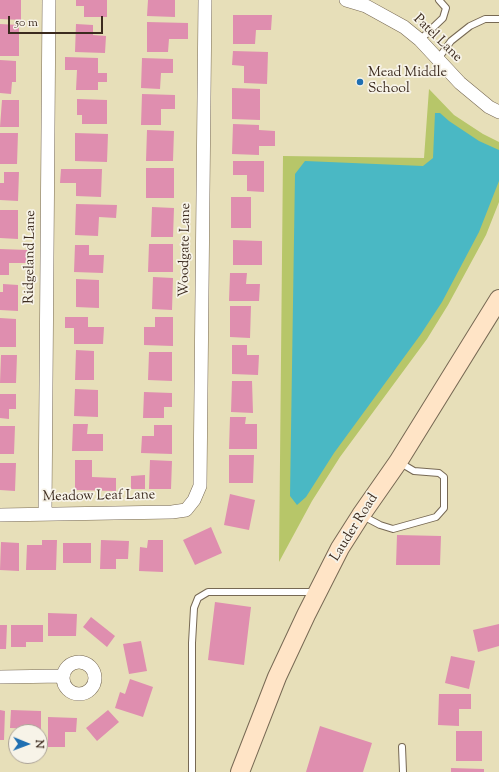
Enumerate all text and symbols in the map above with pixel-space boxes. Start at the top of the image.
scale bar [10,8,105,34]
street label: Patel Lane [409,12,465,66]
text: 50 m [15,14,38,32]
place label: Mead Middle School [368,66,447,98]
marker: Mead Middle School [355,77,365,87]
street label: Woodgate Lane [177,203,195,297]
street label: Ridgeland Lane [22,210,40,304]
street label: Meadow Leaf Lane [43,488,155,506]
street label: Lauder Road [328,491,382,565]
north arrow [8,724,48,764]
text: N [31,740,47,749]

